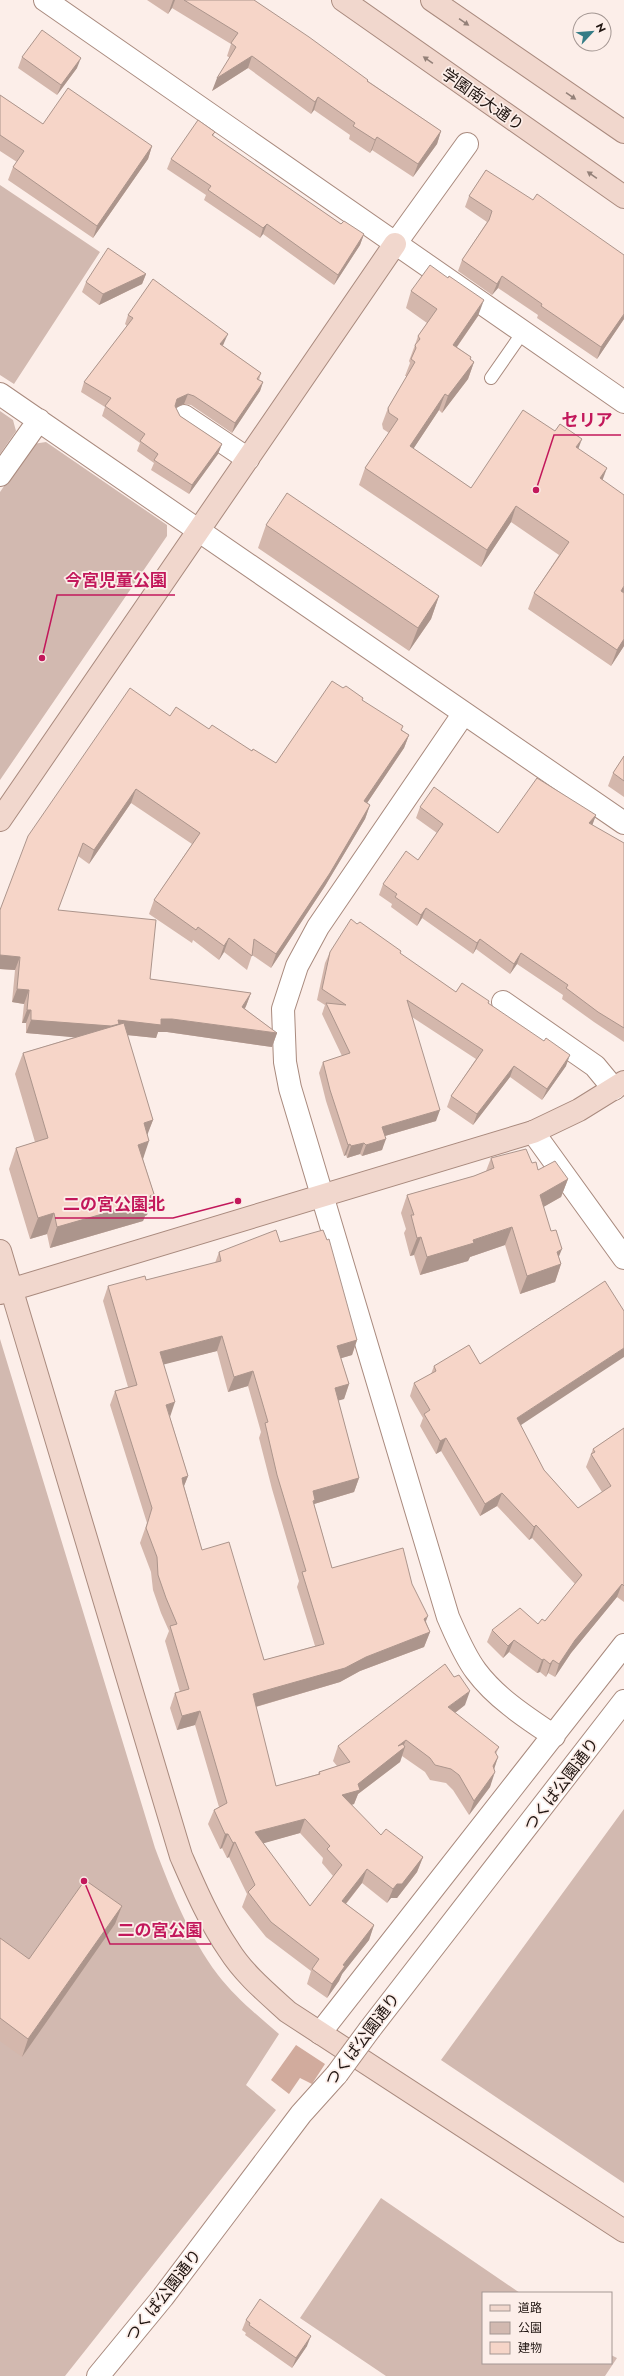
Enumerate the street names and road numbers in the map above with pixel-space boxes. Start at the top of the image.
street label: 学園南大通り [437,62,529,136]
street label: つくば公園通り [519,1733,604,1836]
street label: つくば公園通り [320,1988,405,2091]
street label: つくば公園通り [120,2244,207,2347]

